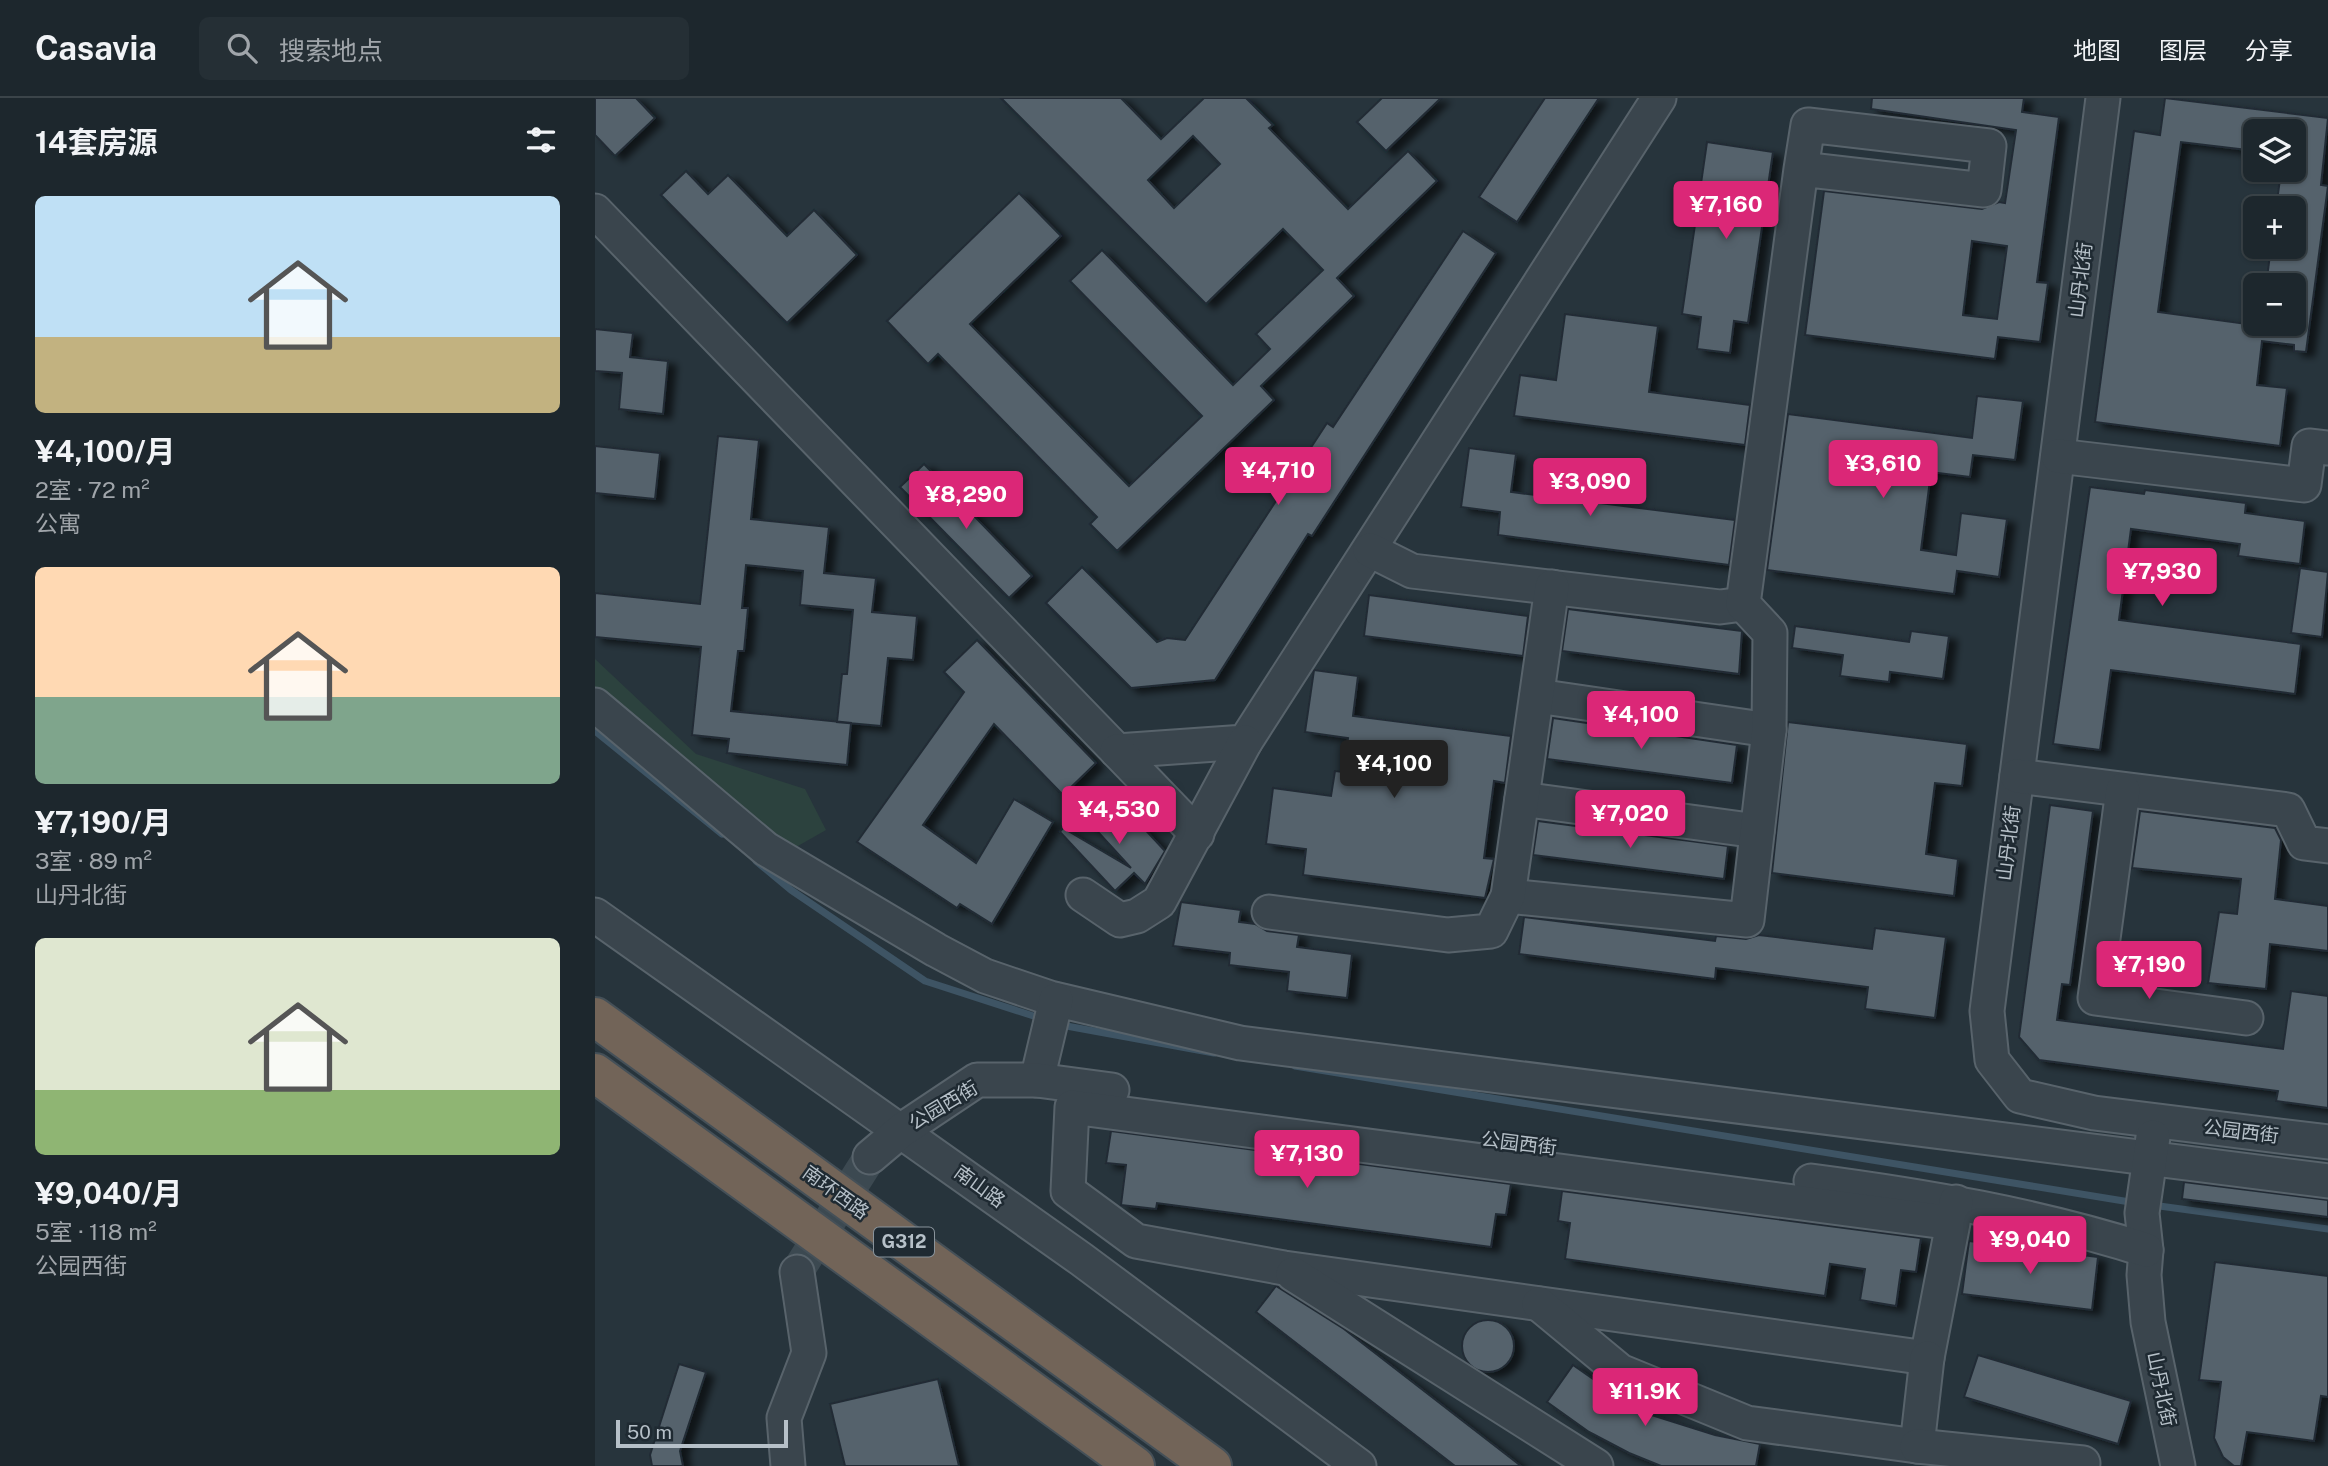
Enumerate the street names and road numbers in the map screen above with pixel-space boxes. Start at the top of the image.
street label: 山丹北街 [2064,241,2096,319]
street label: 山丹北街 [1992,804,2024,882]
street label: 公园西街 [905,1076,981,1134]
street label: 公园西街 [2202,1115,2280,1147]
street label: 公园西街 [1480,1127,1558,1159]
street label: 南山路 [950,1160,1010,1212]
street label: 南环西路 [799,1161,873,1223]
road number: G312 [874,1227,934,1256]
street label: 山丹北街 [2143,1350,2181,1428]

